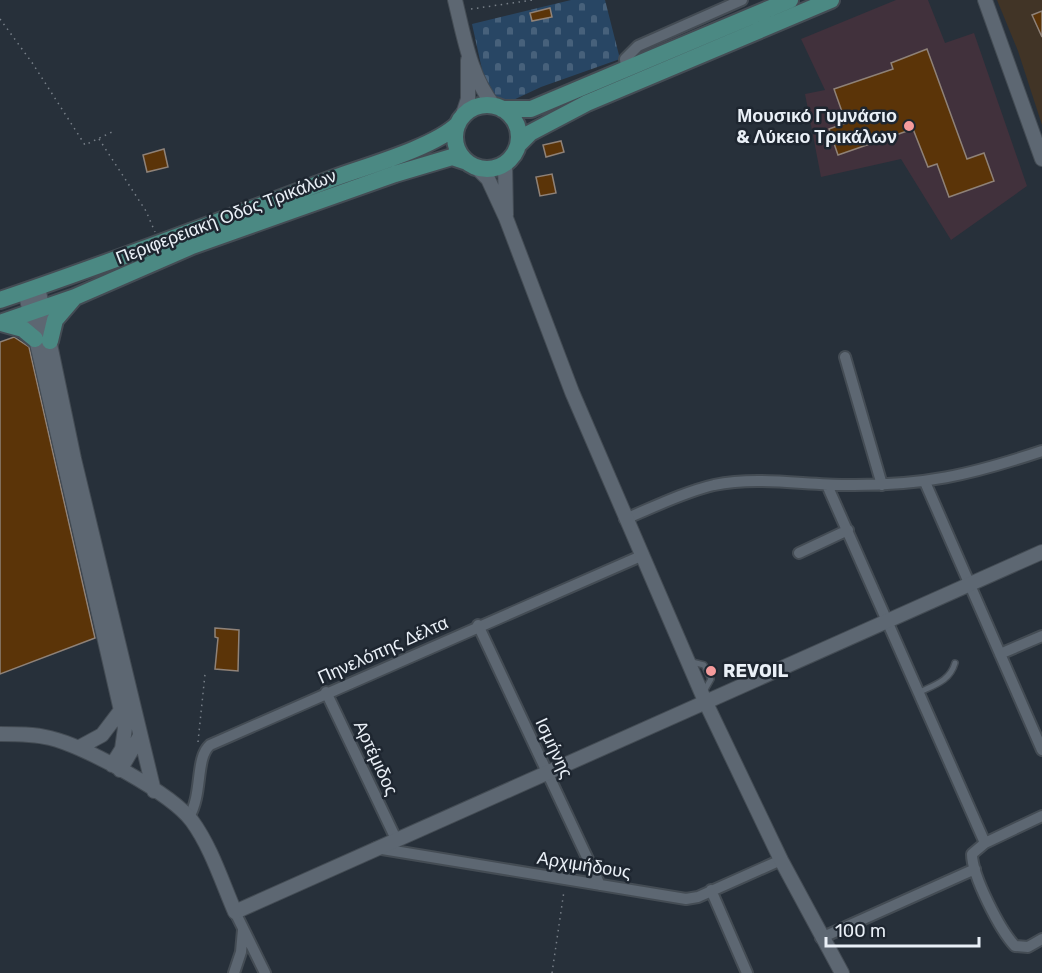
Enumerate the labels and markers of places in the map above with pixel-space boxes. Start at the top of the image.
place label: Μουσικό Γυμνάσιο & Λύκειο Τρικάλων [736,105,897,148]
marker: Μουσικό Γυμνάσιο & Λύκειο Τρικάλων [902,119,916,133]
place label: REVOIL [723,660,789,682]
marker: REVOIL [704,664,718,678]

